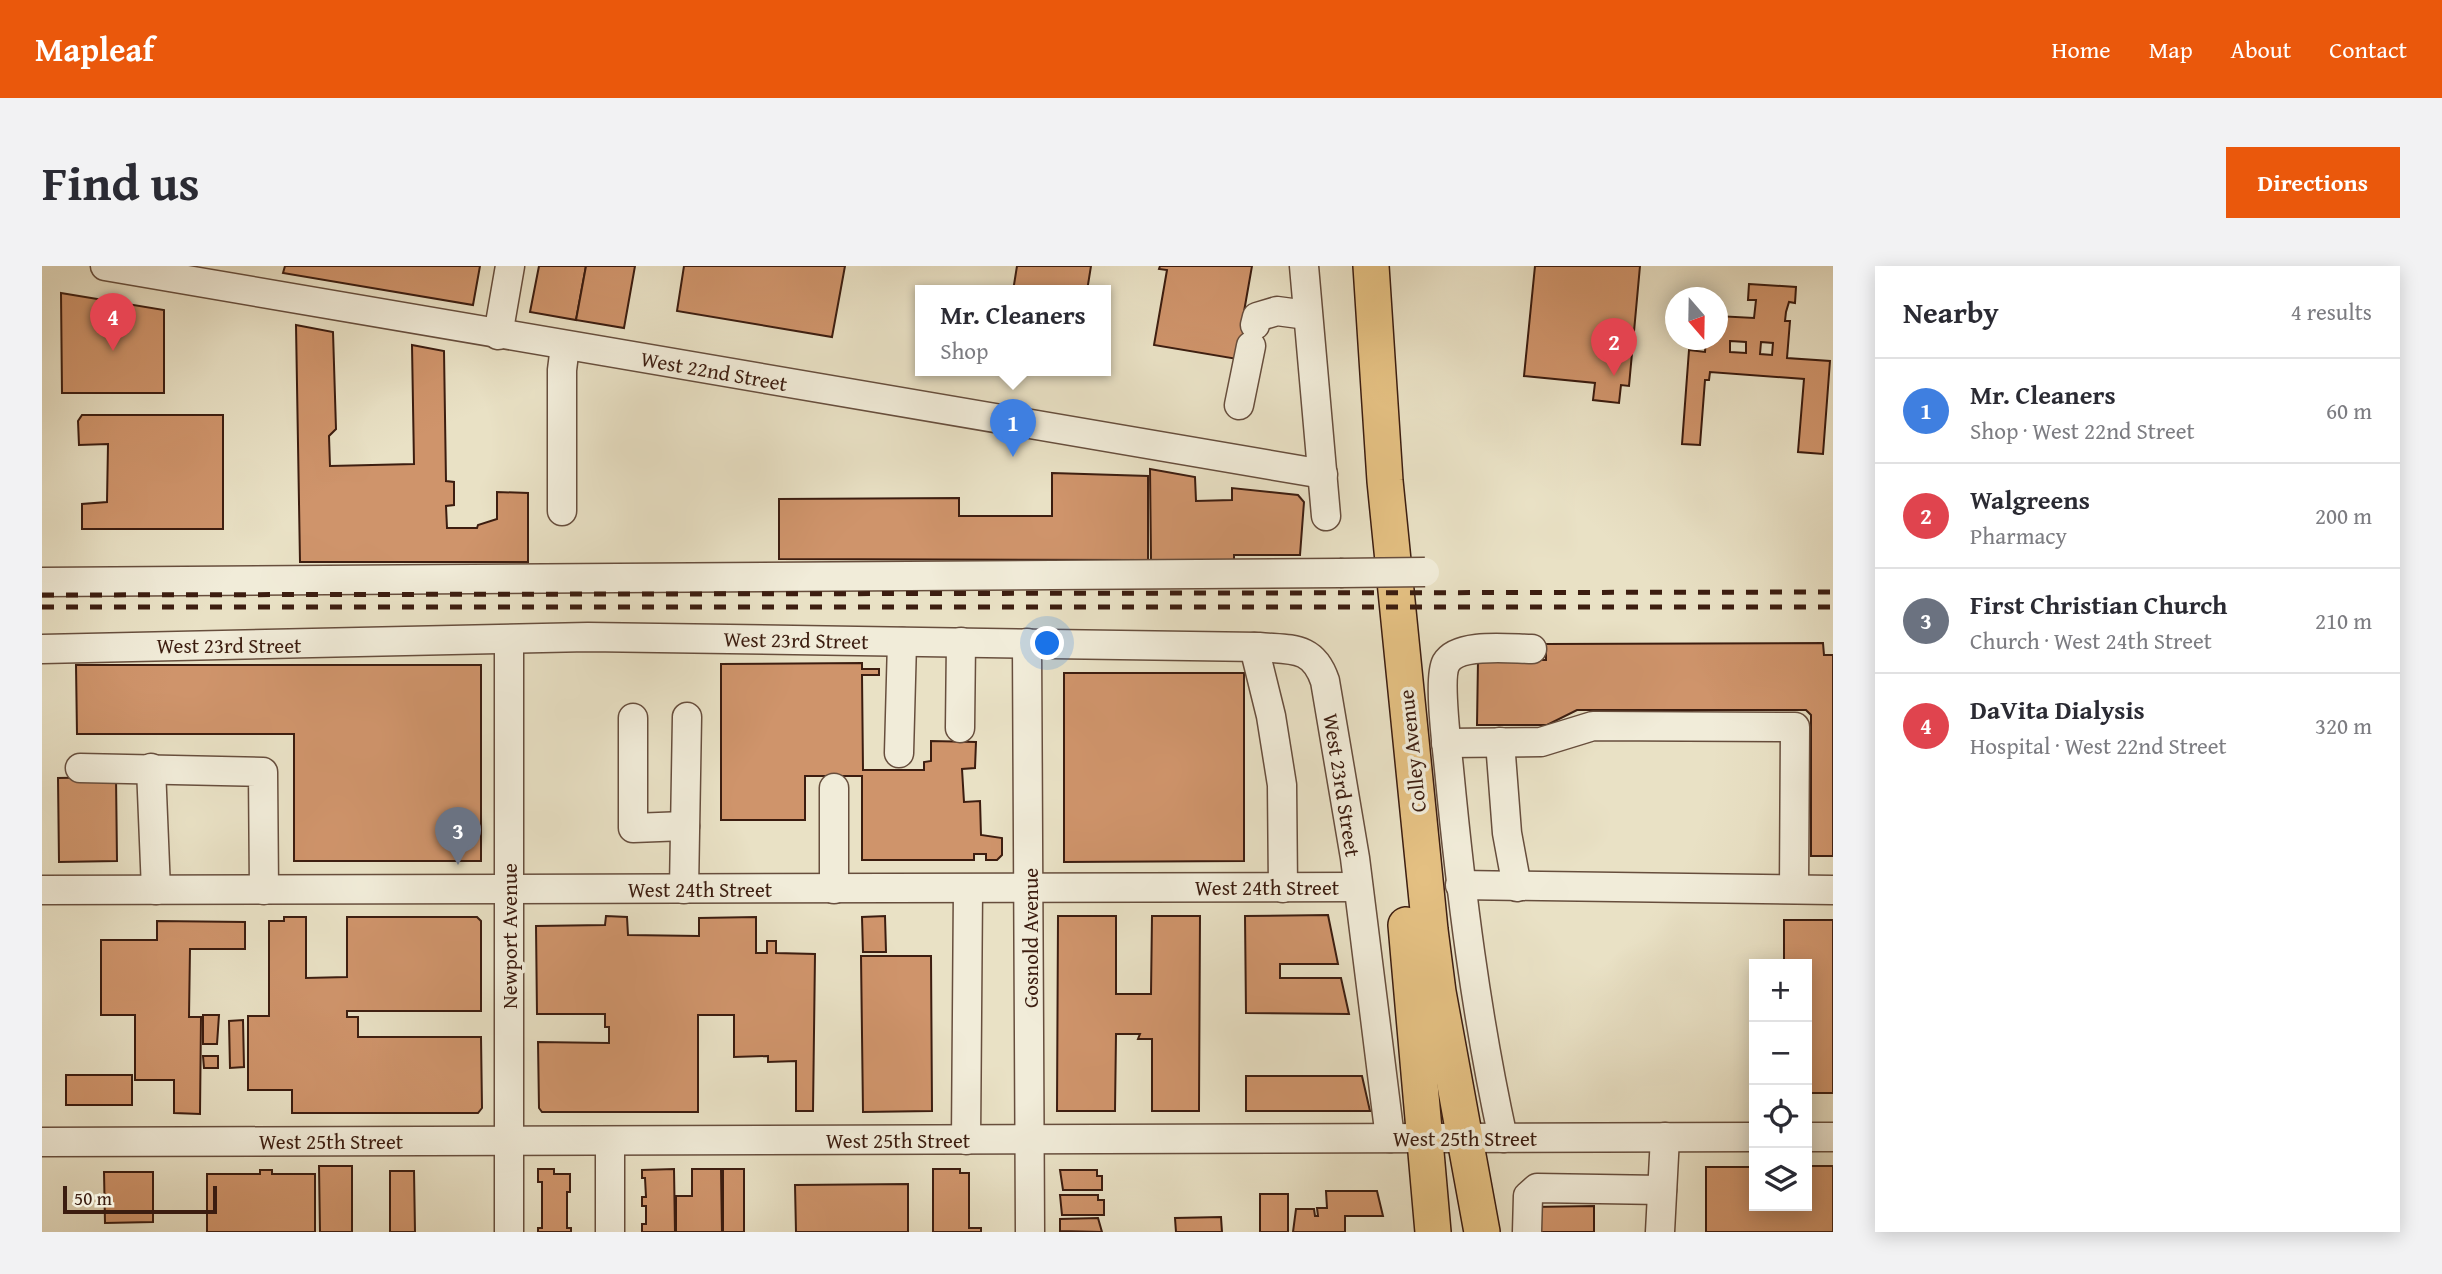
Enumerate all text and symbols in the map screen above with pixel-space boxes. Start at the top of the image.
text: Mapleaf [35,25,154,73]
text: Home [2052,32,2111,67]
text: Map [2149,32,2193,67]
text: About [2231,32,2291,67]
text: Contact [2329,32,2407,67]
text: Find us [42,146,200,218]
button: Directions [2226,147,2400,218]
popup [915,285,1111,376]
north arrow [1665,287,1728,350]
text: Nearby [1903,290,1999,334]
pin: 4 [90,293,136,351]
text: Mr. Cleaners [940,295,1086,334]
text: 4 results [2291,295,2372,328]
pin: 2 [1591,318,1637,376]
text: Shop [940,334,989,367]
street label: West 22nd Street [638,343,790,399]
text: Mr. Cleaners [1970,375,2116,414]
text: 1 [1920,394,1932,427]
text: 60 m [2326,394,2372,427]
pin: 1 [990,399,1036,457]
text: Shop · West 22nd Street [1970,414,2195,447]
text: Walgreens [1970,480,2090,519]
text: 2 [1920,499,1932,532]
text: 200 m [2315,499,2372,532]
text: Pharmacy [1970,519,2067,552]
text: First Christian Church [1970,585,2227,624]
text: 3 [1920,604,1932,637]
text: 210 m [2315,604,2372,637]
street label: West 23rd Street [723,623,869,657]
text: Church · West 24th Street [1970,624,2212,657]
your location [1030,626,1064,660]
street label: West 23rd Street [157,630,302,661]
street label: Colley Avenue [1390,688,1434,814]
text: DaVita Dialysis [1970,690,2145,729]
text: 4 [1920,709,1932,742]
text: 320 m [2315,709,2372,742]
street label: West 23rd Street [1315,711,1369,860]
text: Hospital · West 22nd Street [1970,729,2227,762]
pin: 3 [435,807,481,865]
street label: Newport Avenue [494,863,525,1009]
street label: Gosnold Avenue [1015,868,1046,1008]
street label: West 24th Street [1195,872,1340,903]
street label: West 24th Street [628,874,773,905]
map controls [1749,959,1812,1211]
button: + [1749,959,1812,1022]
button: − [1749,1022,1812,1085]
button: locate [1749,1085,1812,1148]
street label: West 25th Street [1393,1123,1538,1154]
street label: West 25th Street [826,1125,971,1156]
street label: West 25th Street [259,1126,404,1157]
button: layers [1749,1148,1812,1211]
scale bar [63,1183,217,1215]
text: 50 m [74,1184,112,1212]

